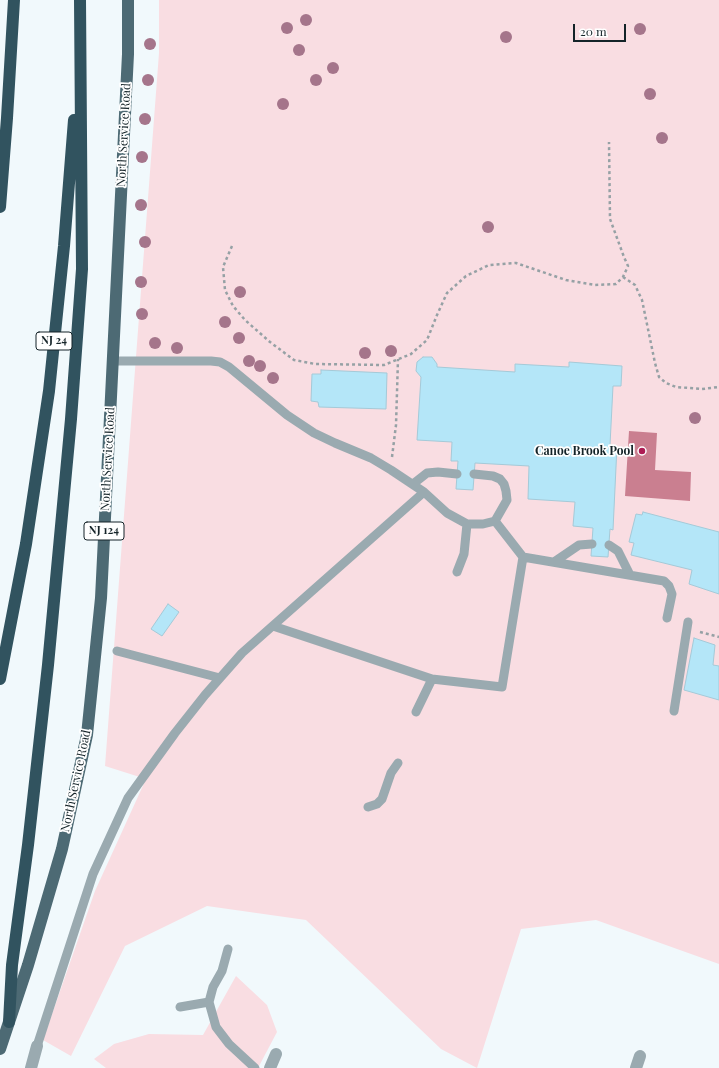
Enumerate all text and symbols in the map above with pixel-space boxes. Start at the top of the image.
scale bar [575,16,628,42]
text: 20 m [580,23,607,39]
street label: North Service Road [114,83,134,187]
road number: NJ 24 [36,332,72,350]
street label: North Service Road [98,407,118,511]
place label: Canoe Brook Pool [535,444,634,458]
marker: Canoe Brook Pool [637,446,647,456]
road number: NJ 124 [84,522,124,540]
street label: North Service Road [58,729,94,833]

